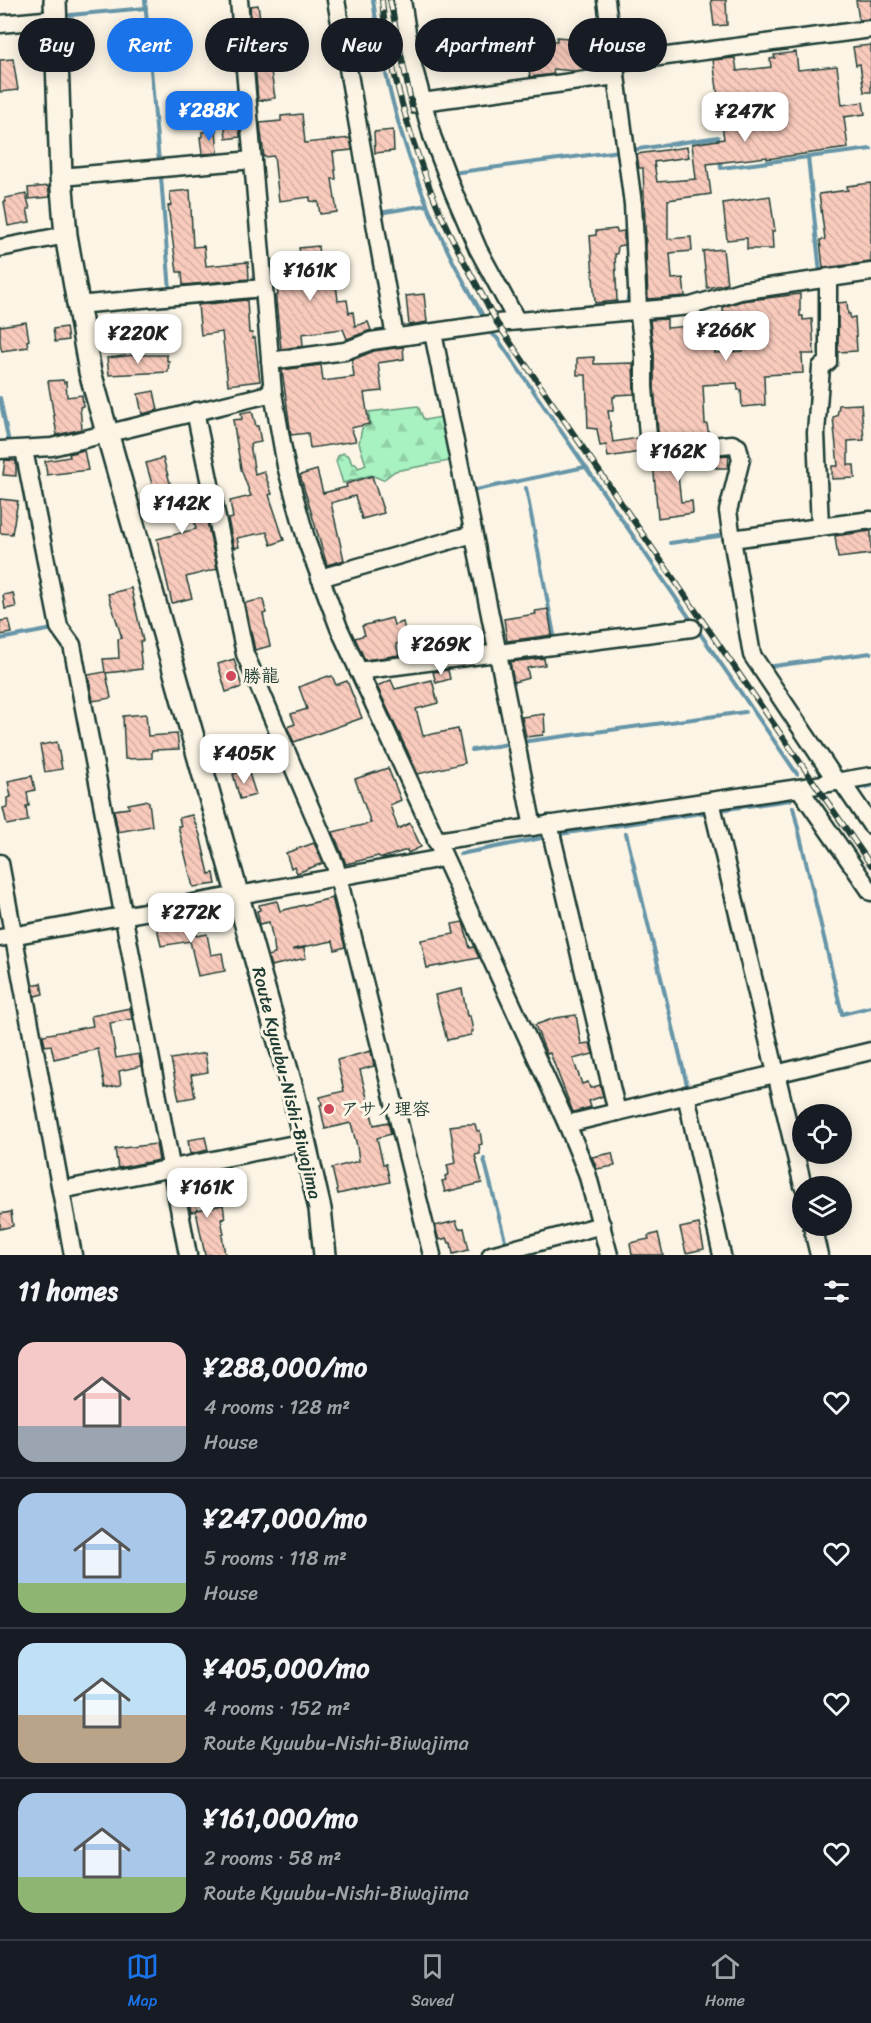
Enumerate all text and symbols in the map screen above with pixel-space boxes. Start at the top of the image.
chip: Buy [18,18,95,72]
chip: Rent [107,18,193,72]
chip: Filters [205,18,309,72]
chip: New [321,18,403,72]
chip: Apartment [415,18,556,72]
chip: House [568,18,667,72]
pin: ¥288K [167,91,251,142]
pin: ¥247K [703,92,787,143]
text: ¥288K [180,93,238,128]
text: ¥247K [716,94,774,129]
pin: ¥161K [268,251,352,302]
text: ¥161K [284,253,336,288]
pin: ¥266K [684,311,768,362]
text: ¥266K [697,313,755,348]
pin: ¥220K [96,314,180,365]
text: ¥220K [109,316,167,351]
pin: ¥162K [636,432,720,483]
text: ¥162K [651,434,705,469]
pin: ¥142K [140,484,224,535]
text: ¥142K [154,486,210,521]
pin: ¥269K [399,625,483,676]
text: ¥269K [412,627,470,662]
place label: 勝龍 [243,660,279,692]
marker: 勝龍 [224,669,238,683]
pin: ¥405K [202,734,286,785]
text: ¥405K [214,736,274,771]
pin: ¥272K [149,893,233,944]
text: ¥272K [162,895,220,930]
street label: Route Kyuubu-Nishi-Biwajima [243,964,331,1202]
place label: アサノ理容 [341,1093,430,1125]
marker: アサノ理容 [322,1102,336,1116]
map controls [792,1104,852,1236]
button: locate [792,1104,852,1164]
pin: ¥161K [165,1168,249,1219]
text: ¥161K [181,1170,233,1205]
button: layers [792,1176,852,1236]
text: 11 homes [18,1268,118,1314]
icon: filters [820,1275,853,1308]
text: ¥288,000/mo [204,1344,367,1390]
icon: home [66,1366,138,1438]
icon: heart [820,1386,853,1419]
text: 4 rooms · 128 m² [204,1390,350,1425]
text: House [204,1425,258,1460]
text: ¥247,000/mo [204,1495,367,1541]
icon: home [66,1517,138,1589]
icon: heart [820,1537,853,1570]
text: 5 rooms · 118 m² [204,1541,347,1576]
text: House [204,1576,258,1611]
text: ¥405,000/mo [204,1645,369,1691]
icon: home [66,1667,138,1739]
icon: heart [820,1687,853,1720]
text: 4 rooms · 152 m² [204,1691,350,1726]
text: Route Kyuubu-Nishi-Biwajima [204,1726,469,1761]
text: ¥161,000/mo [204,1795,358,1841]
icon: home [66,1817,138,1889]
icon: heart [820,1837,853,1870]
text: 2 rooms · 58 m² [204,1841,341,1876]
text: Route Kyuubu-Nishi-Biwajima [204,1876,469,1911]
tab: Map [126,1950,159,2015]
tab: Saved [411,1950,453,2015]
tab: Home [705,1950,745,2015]

